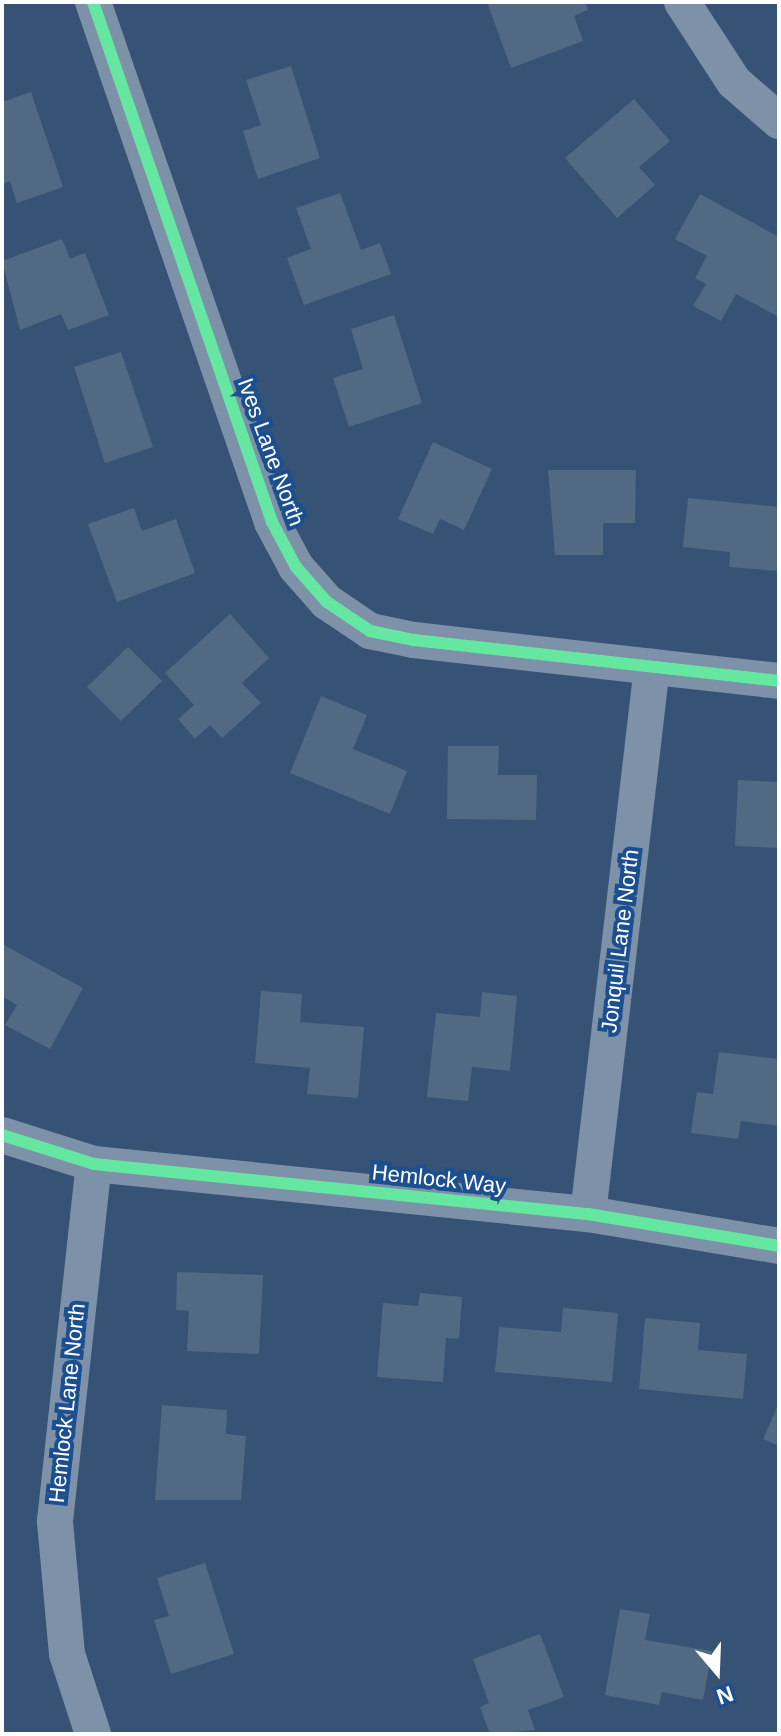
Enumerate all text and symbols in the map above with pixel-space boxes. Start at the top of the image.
street label: Ives Lane North [232,375,310,529]
street label: Jonquil Lane North [596,848,644,1034]
street label: Hemlock Way [371,1159,507,1199]
street label: Hemlock Lane North [43,1302,91,1504]
north arrow [677,1632,757,1712]
text: N [713,1681,737,1710]

